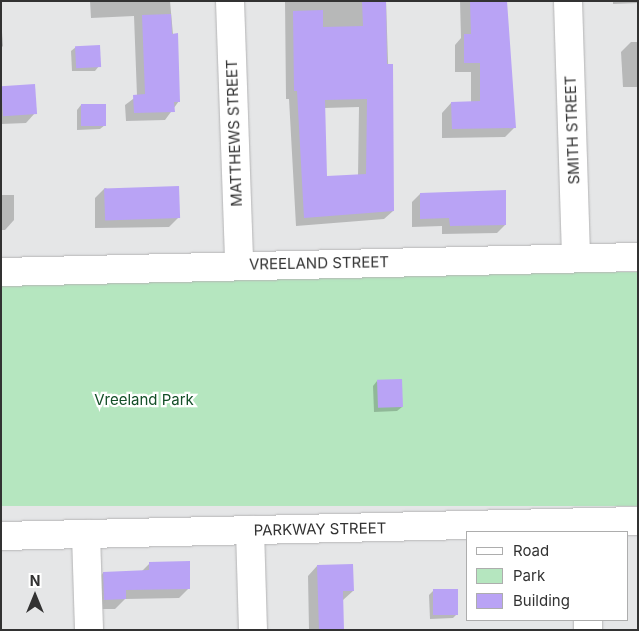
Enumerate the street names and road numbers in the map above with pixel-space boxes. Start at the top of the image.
street label: MATTHEWS STREET [222,59,246,207]
street label: SMITH STREET [561,75,583,185]
street label: VREELAND STREET [249,253,389,273]
street label: PARKWAY STREET [253,519,387,539]

